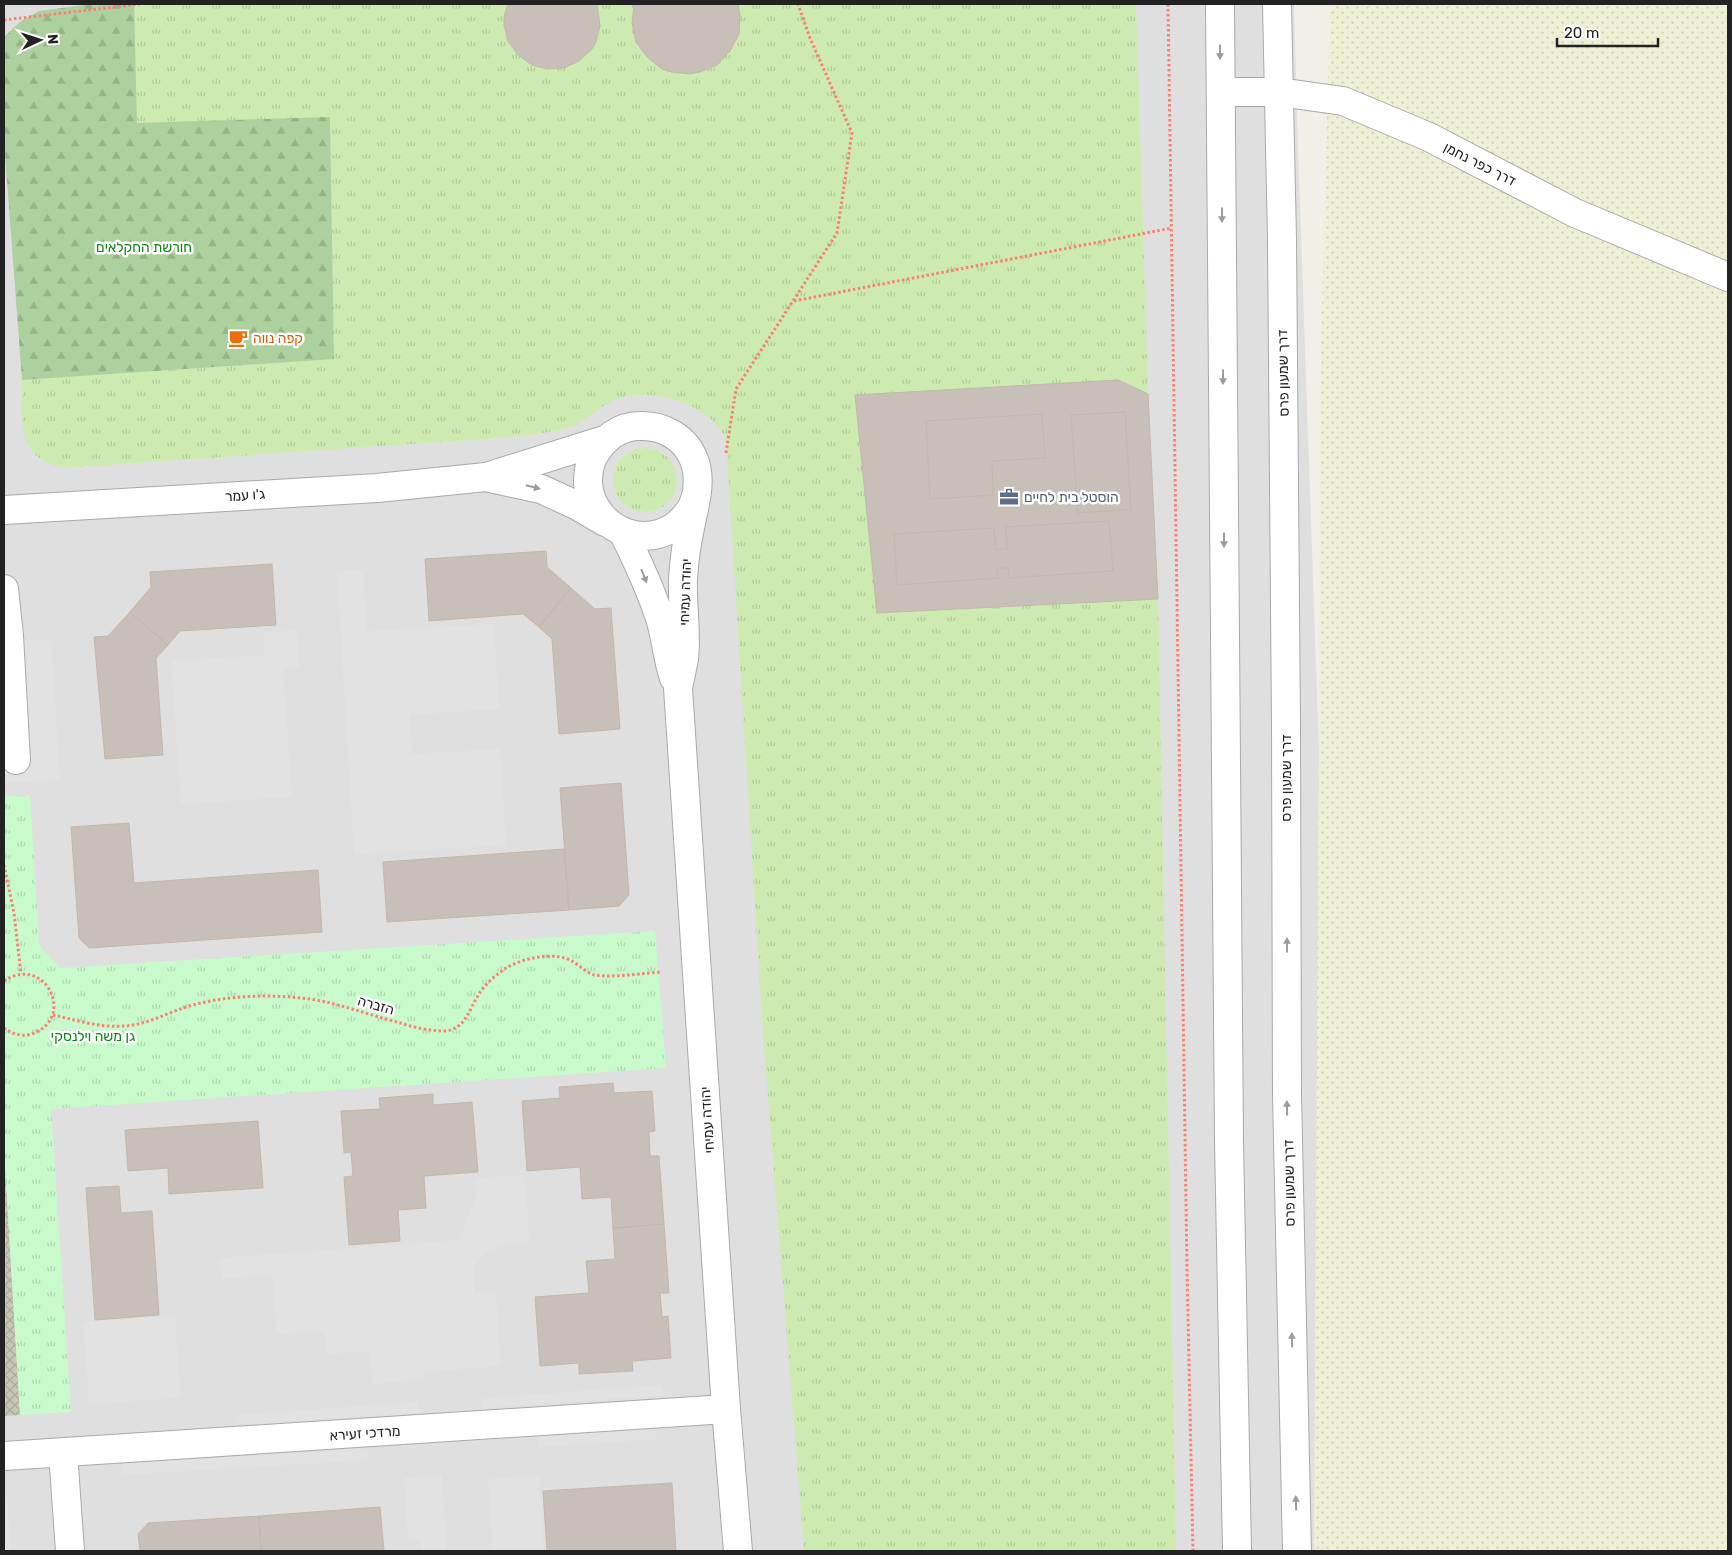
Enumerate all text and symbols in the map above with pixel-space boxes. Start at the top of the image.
north arrow [15,15,65,65]
scale bar [1557,15,1658,47]
text: 20 m [1564,24,1599,42]
text: N [44,34,61,45]
one-way arrow [1216,45,1224,61]
street label: דרך כפר נחמן [1441,139,1519,190]
one-way arrow [1218,207,1226,223]
park label: חורשת החקלאים [96,239,192,256]
cafe icon: קפה נווה [227,327,249,349]
street label: דרך שמעון פרס [1274,329,1293,417]
place label: קפה נווה [253,330,303,347]
one-way arrow [1219,370,1227,386]
one-way arrow [526,483,541,491]
street label: ג'ו עמר [224,486,266,505]
office icon: הוסטל בית לחיים [998,486,1020,508]
place label: הוסטל בית לחיים [1024,489,1119,506]
one-way arrow [1220,532,1228,548]
street label: יהודה עמיחי [676,558,695,626]
one-way arrow [641,569,648,584]
street label: דרך שמעון פרס [1278,734,1295,822]
one-way arrow [1283,937,1291,953]
street label: הזברה [356,992,396,1019]
park label: גן משה וילנסקי [51,1028,135,1045]
street label: יהודה עמיחי [697,1086,718,1154]
one-way arrow [1283,1099,1291,1115]
street label: דרך שמעון פרס [1280,1139,1299,1227]
one-way arrow [1288,1332,1296,1348]
street label: מרדכי זעירא [329,1423,401,1444]
one-way arrow [1292,1494,1300,1510]

